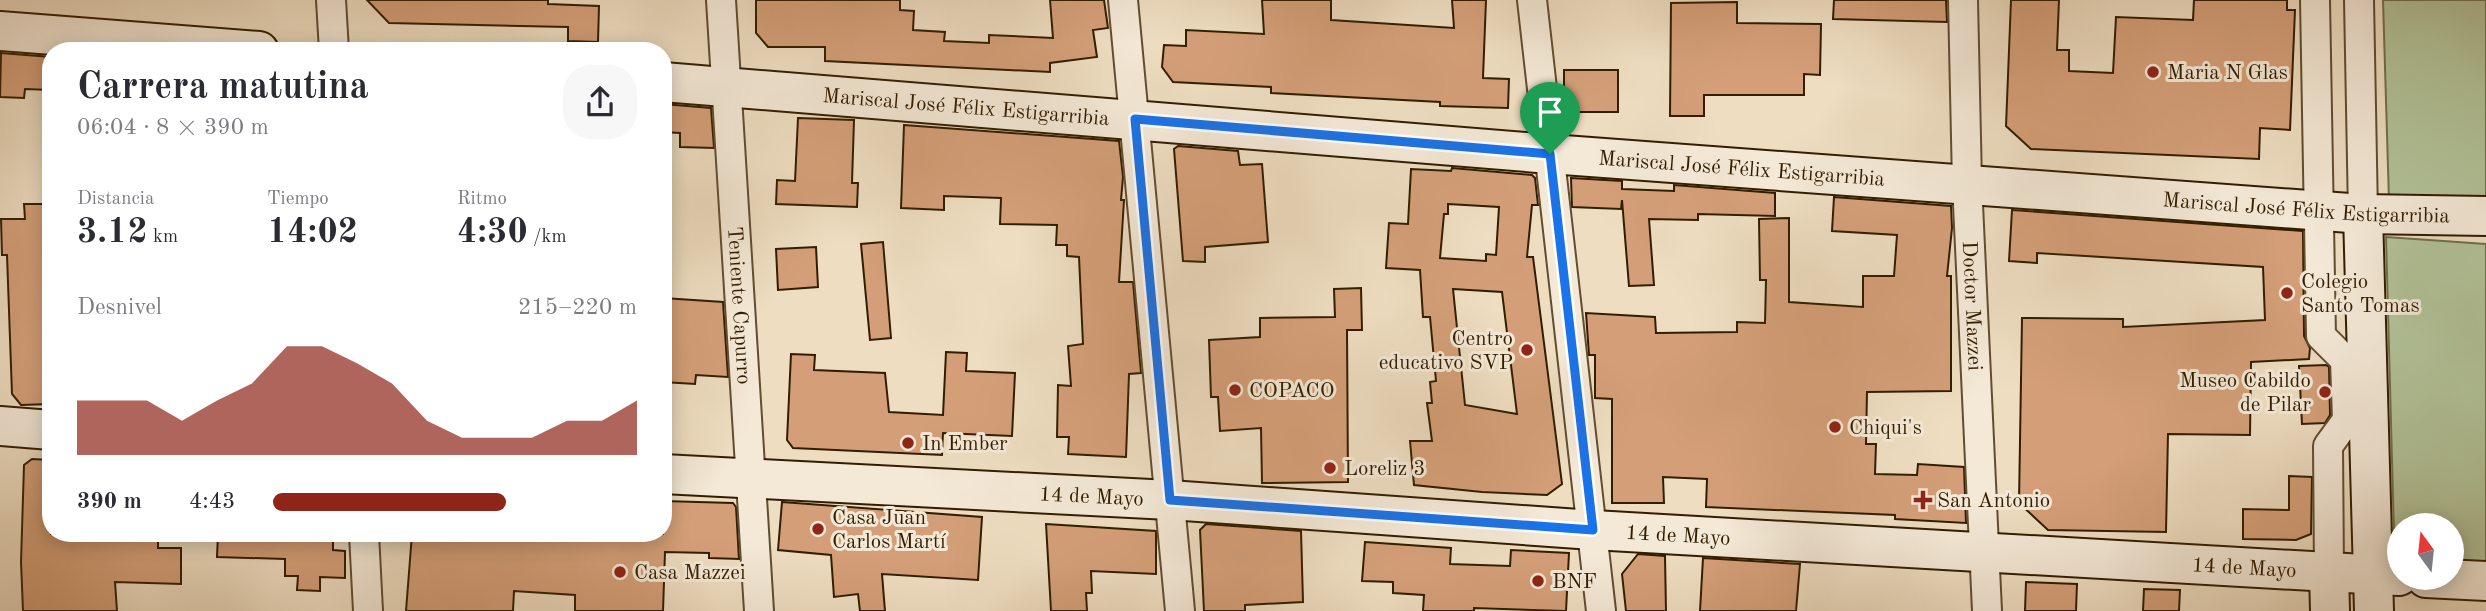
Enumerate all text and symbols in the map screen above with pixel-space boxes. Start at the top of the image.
place label: Maria N Glas [2167,63,2288,84]
marker: Maria N Glas [2145,64,2161,80]
button: share [563,65,637,139]
text: Carrera matutina [77,69,369,107]
pin [1520,82,1580,154]
street label: Mariscal José Félix Estigarribia [822,86,1110,130]
icon: arrive [1531,93,1569,131]
text: 06:04 · 8 × 390 m [77,116,269,139]
street label: Mariscal José Félix Estigarribia [1597,149,1886,191]
text: Distancia [77,190,154,209]
text: Tiempo [267,190,329,209]
text: Ritmo [457,190,507,209]
street label: Mariscal José Félix Estigarribia [2162,190,2450,227]
text: 3.12 [77,215,148,250]
text: 14:02 [267,215,358,250]
text: 4:30 [457,215,528,250]
street label: Teniente Capurro [723,226,754,385]
text: km [148,228,178,247]
text: /km [528,228,567,247]
street label: Doctor Mazzei [1958,240,1985,371]
place label: Colegio Santo Tomas [2301,272,2420,317]
marker: Colegio Santo Tomas [2279,285,2295,301]
text: Desnivel [77,296,162,319]
text: 215–220 m [518,296,637,319]
place label: Centro educativo SVP [1379,329,1513,374]
marker: Centro educativo SVP [1519,342,1535,358]
place label: Museo Cabildo de Pilar [2179,371,2311,416]
place label: COPACO [1249,381,1334,402]
marker: COPACO [1227,382,1243,398]
marker: Museo Cabildo de Pilar [2317,384,2333,400]
place label: Chiqui's [1849,418,1922,439]
marker: Chiqui's [1827,419,1843,435]
place label: In Ember [922,434,1008,455]
marker: In Ember [900,435,916,451]
place label: Loreliz 3 [1344,459,1425,480]
marker: Loreliz 3 [1322,460,1338,476]
street label: 14 de Mayo [1038,484,1144,511]
text: 390 m [77,490,142,513]
text: 4:43 [189,490,235,513]
place label: San Antonio [1937,491,2050,512]
marker: San Antonio [1915,492,1931,508]
place label: Casa Juan Carlos Martí [832,508,946,553]
north arrow [2387,513,2464,590]
map controls [2387,513,2464,590]
marker: Casa Juan Carlos Martí [810,521,826,537]
street label: 14 de Mayo [1625,523,1731,550]
street label: 14 de Mayo [2191,555,2297,582]
place label: Casa Mazzei [634,563,746,584]
marker: Casa Mazzei [612,564,628,580]
place label: BNF [1552,572,1597,593]
marker: BNF [1530,573,1546,589]

